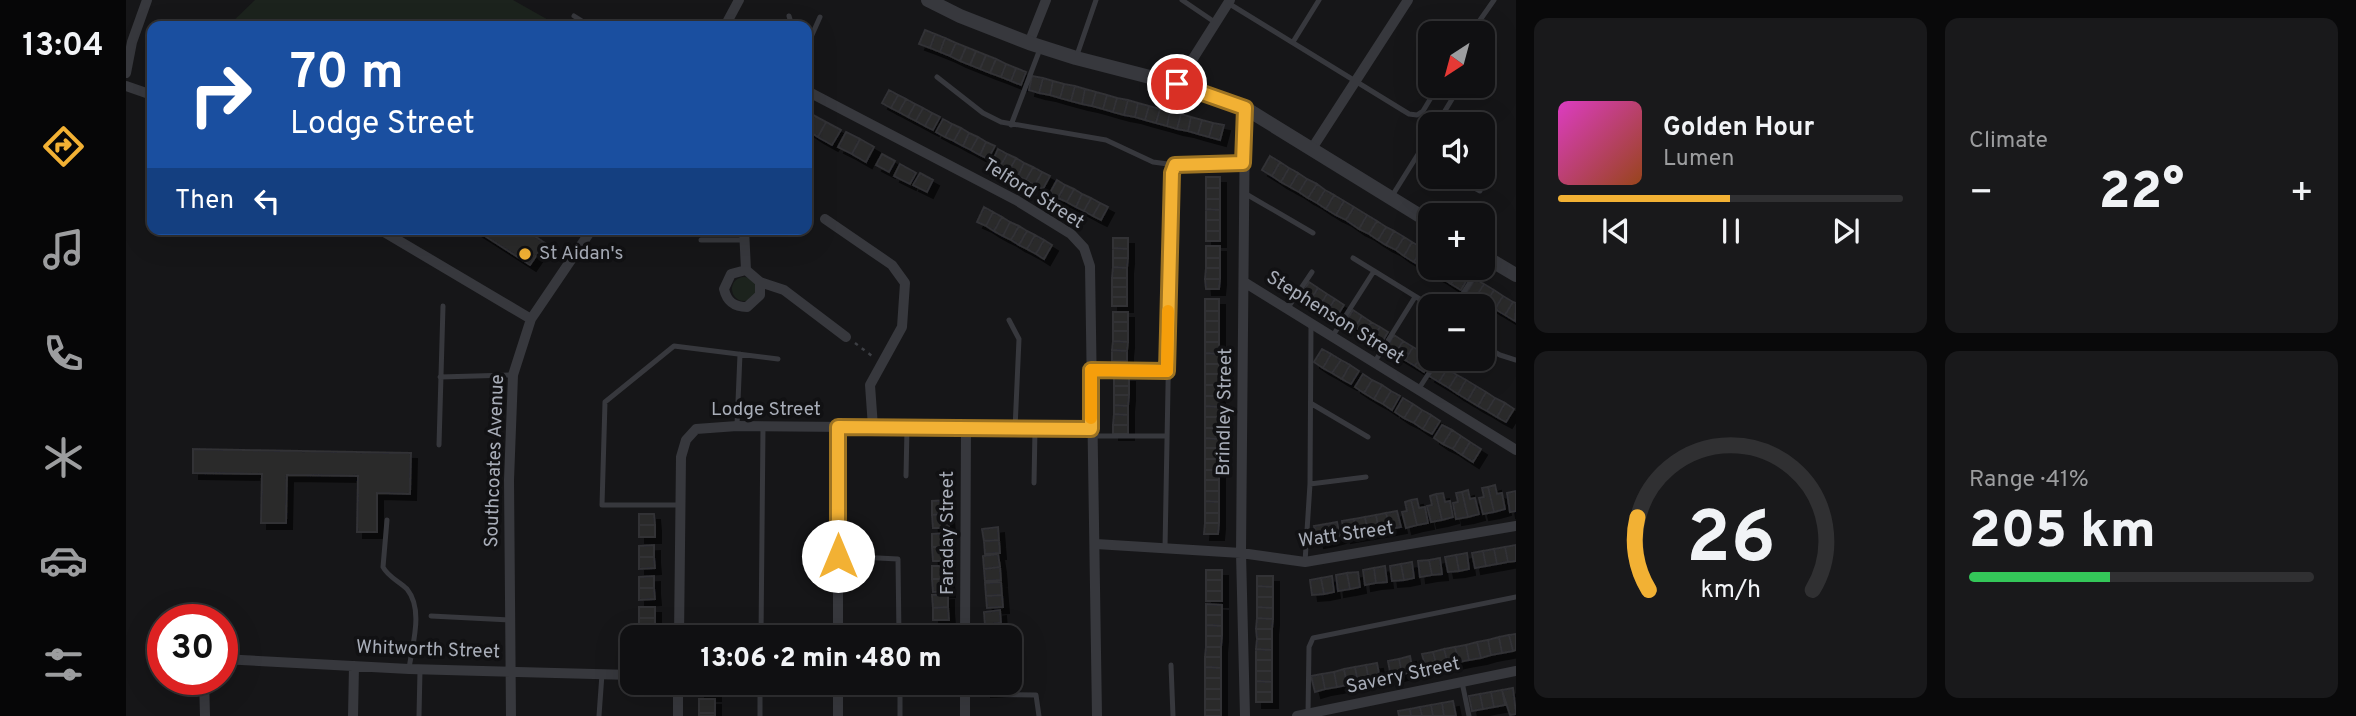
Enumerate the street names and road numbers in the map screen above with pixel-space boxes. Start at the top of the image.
street label: Telford Street [978,153,1088,235]
street label: Stephenson Street [1262,266,1408,370]
street label: Brindley Street [1212,348,1238,476]
street label: Southcoates Avenue [480,374,510,548]
street label: Lodge Street [711,398,821,422]
street label: Faraday Street [936,471,960,595]
street label: Watt Street [1297,516,1395,554]
street label: Whitworth Street [356,635,500,665]
street label: Savery Street [1344,652,1462,700]

